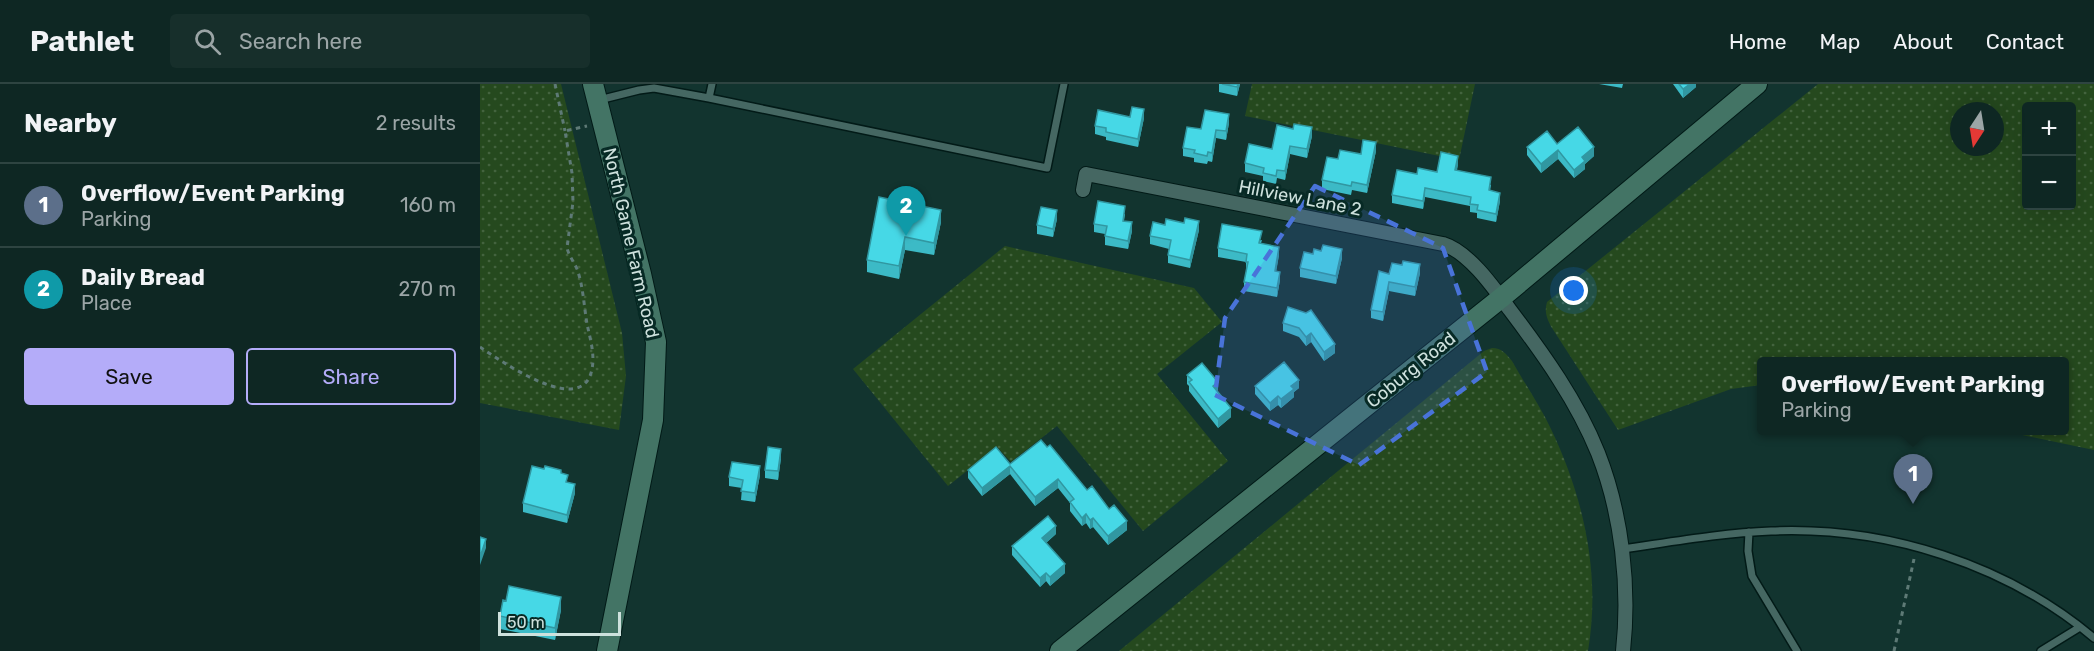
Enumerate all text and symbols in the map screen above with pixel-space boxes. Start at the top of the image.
search box [170,14,590,68]
text: Pathlet [30,25,134,58]
icon: search [191,25,224,58]
text: Search here [239,28,362,55]
text: Home [1729,29,1786,54]
text: Map [1819,29,1860,54]
text: About [1893,29,1953,54]
text: Contact [1986,29,2064,54]
north arrow [1950,102,2004,156]
map controls [2022,102,2076,210]
button: + [2022,102,2076,156]
text: Nearby [24,108,117,139]
text: 2 results [376,111,456,135]
street label: North Game Farm Road [598,146,664,340]
button: − [2022,156,2076,210]
street label: Hillview Lane 2 [1237,175,1363,221]
text: Overflow/Event Parking [81,180,345,207]
pin: 2 [886,186,926,236]
text: 1 [39,193,48,217]
text: 160 m [400,193,456,217]
text: Parking [81,207,152,231]
text: Daily Bread [81,264,205,291]
your location [1559,276,1588,305]
text: 2 [37,277,50,301]
text: 270 m [399,277,456,301]
text: Place [81,291,132,315]
street label: Coburg Road [1362,327,1460,413]
button: Save [24,348,234,405]
button: Share [246,348,456,405]
popup [1757,357,2069,435]
text: Overflow/Event Parking [1781,371,2045,398]
text: Parking [1781,398,1852,422]
pin: 1 [1894,454,1932,504]
scale bar [498,609,621,636]
text: 50 m [507,613,545,632]

